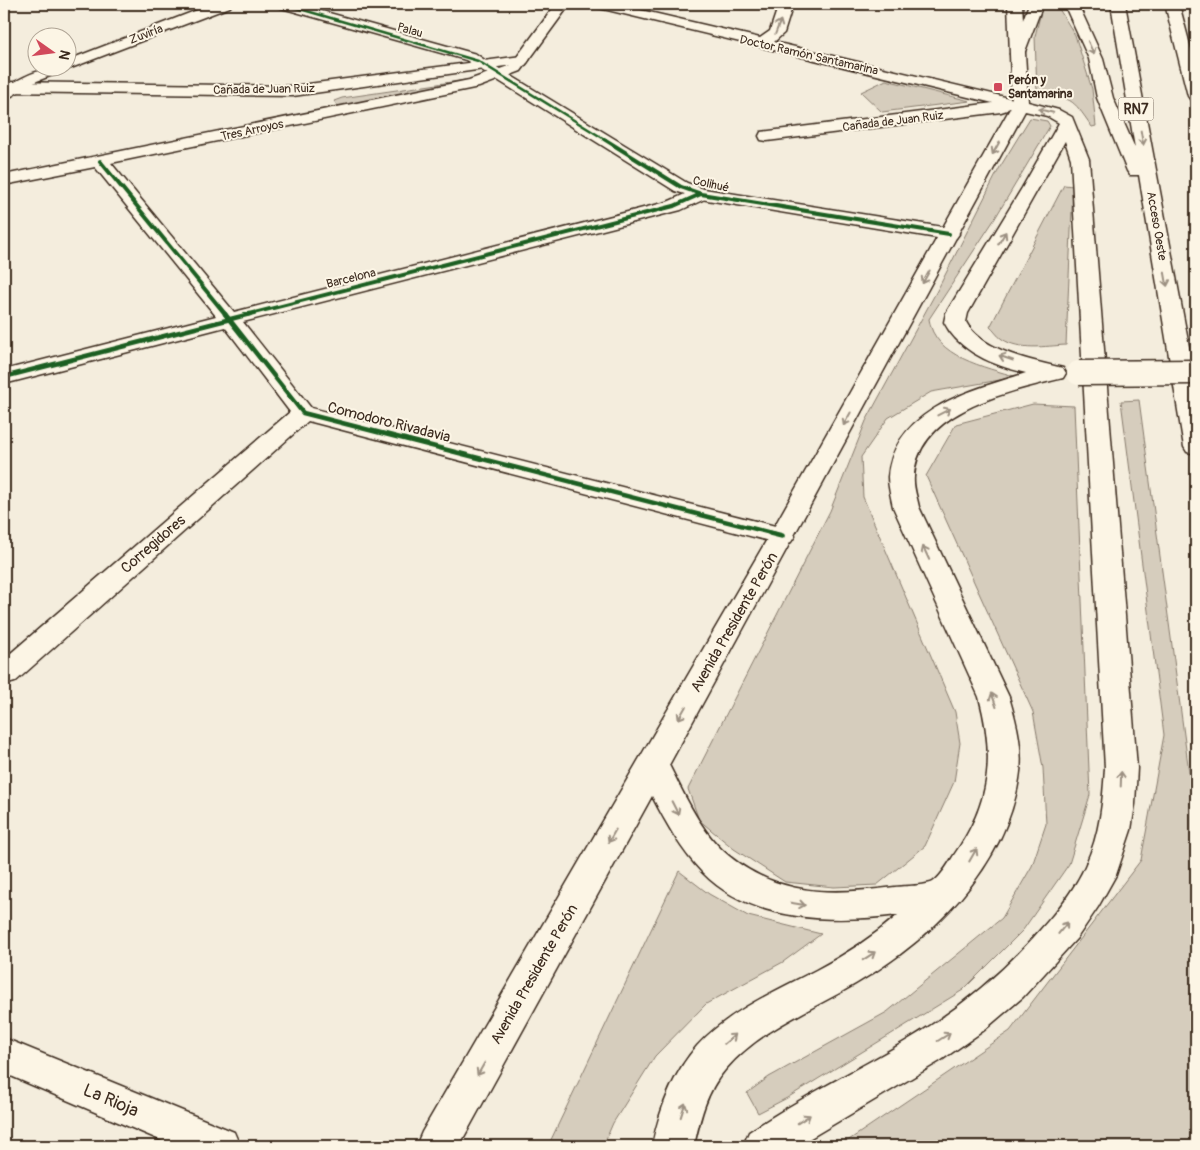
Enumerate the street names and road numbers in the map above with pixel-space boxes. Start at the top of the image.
street label: Palau [395,20,424,41]
street label: Zuviría [127,21,166,48]
street label: Doctor Ramón Santamarina [738,32,880,79]
street label: Cañada de Juan Ruiz [213,81,315,98]
road number: RN7 [1118,98,1154,120]
street label: Cañada de Juan Ruiz [842,108,945,135]
street label: Tres Arroyos [219,116,285,144]
street label: Colihué [691,173,730,196]
street label: Acceso Oeste [1143,190,1170,262]
street label: Barcelona [325,265,378,292]
street label: Comodoro Rivadavia [325,398,452,447]
street label: Corregidores [117,511,190,578]
street label: Avenida Presidente Perón [687,549,782,696]
street label: Avenida Presidente Perón [487,901,582,1048]
street label: La Rioja [80,1078,142,1122]

